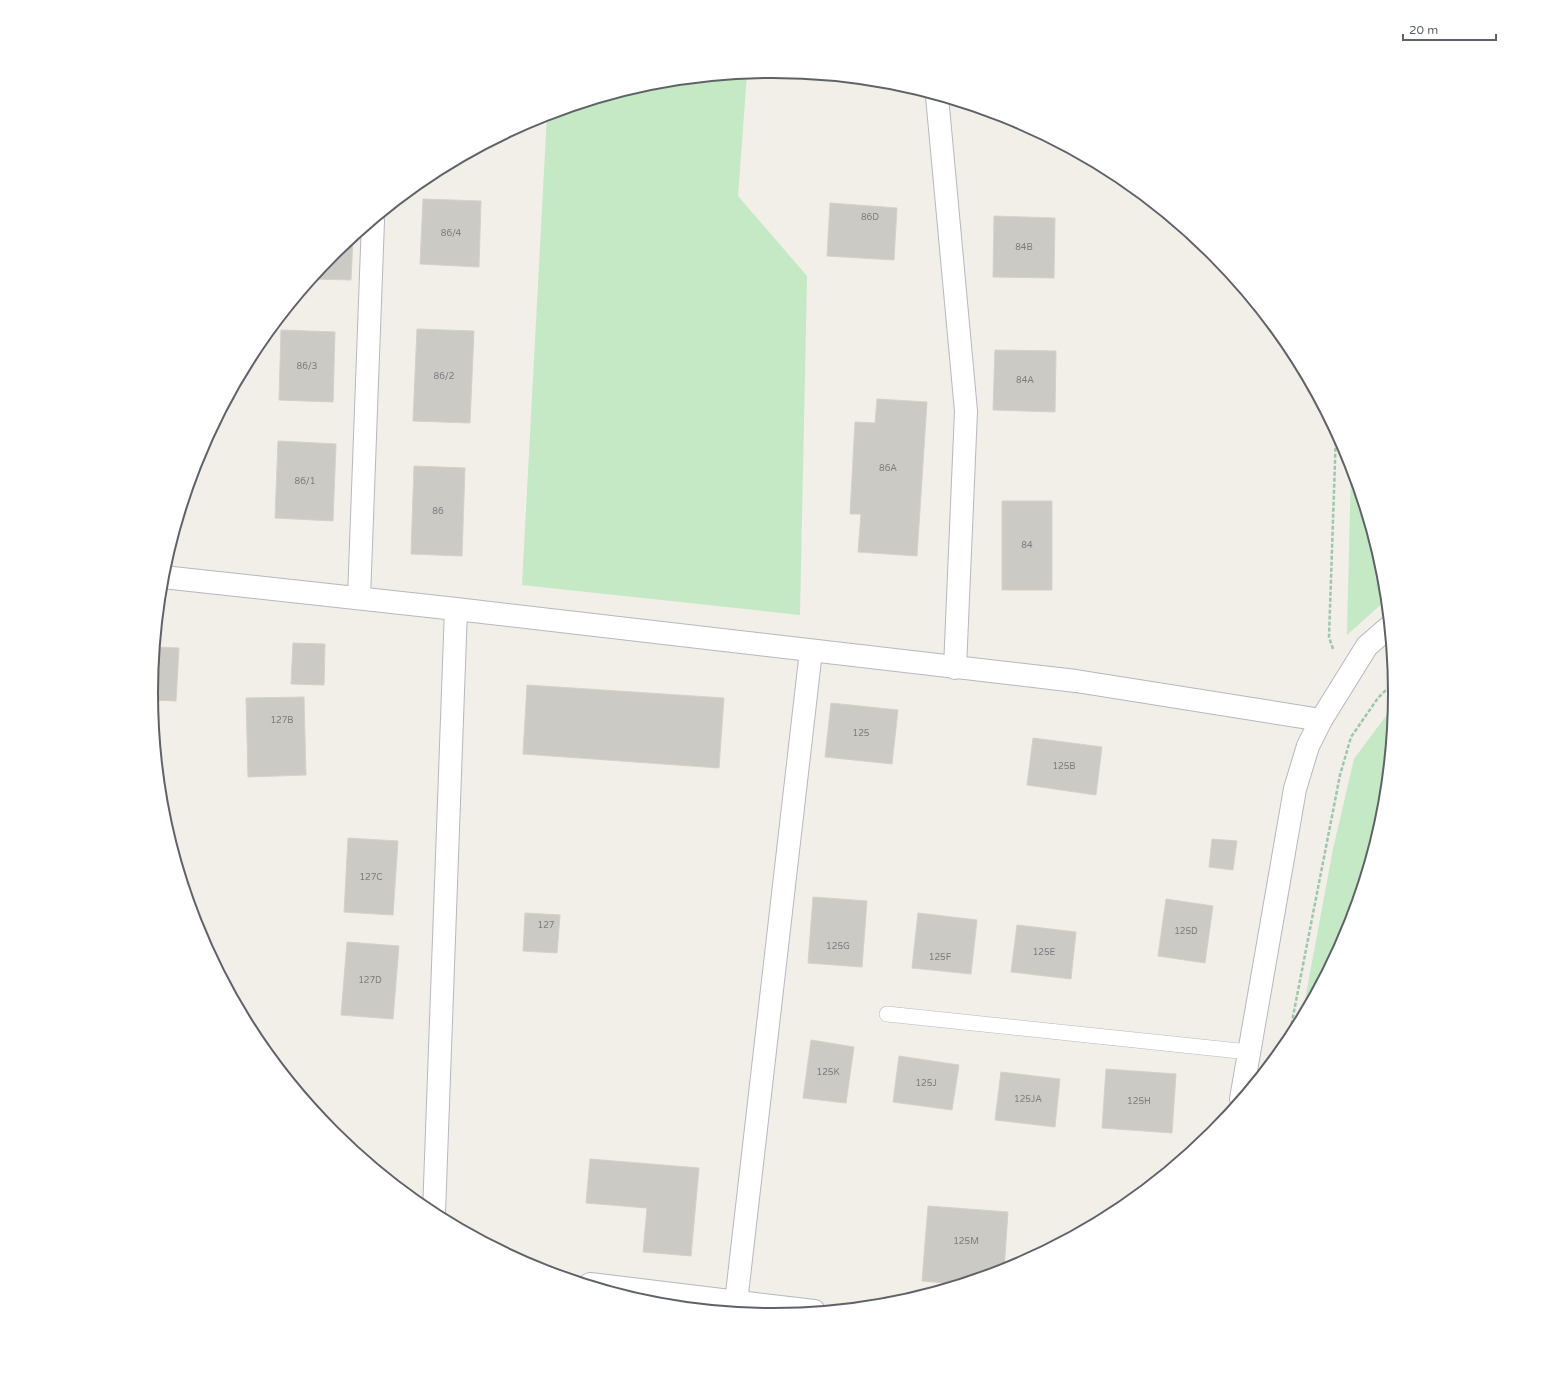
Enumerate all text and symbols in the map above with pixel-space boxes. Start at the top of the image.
scale bar [1403,16,1496,42]
text: 20 m [1409,23,1438,37]
house number: 86D [861,212,879,223]
house number: 86/4 [441,228,462,239]
house number: 84B [1015,242,1033,253]
house number: 86/3 [297,361,317,372]
house number: 86/2 [434,371,454,382]
house number: 84A [1016,375,1034,386]
house number: 86A [879,463,897,474]
house number: 86/1 [295,476,315,487]
house number: 86 [432,506,444,517]
house number: 84 [1021,540,1033,551]
house number: 127B [270,715,294,726]
house number: 125 [853,728,870,739]
house number: 125B [1052,761,1076,772]
house number: 127C [359,872,383,883]
house number: 127 [538,920,555,931]
house number: 125D [1174,926,1198,937]
house number: 125G [826,941,850,952]
house number: 125E [1033,947,1056,958]
house number: 125F [929,952,952,963]
house number: 127D [358,975,382,986]
house number: 125K [817,1067,840,1078]
house number: 125J [915,1078,937,1089]
house number: 125JA [1014,1094,1042,1105]
house number: 125H [1127,1096,1151,1107]
house number: 125M [953,1236,979,1247]

